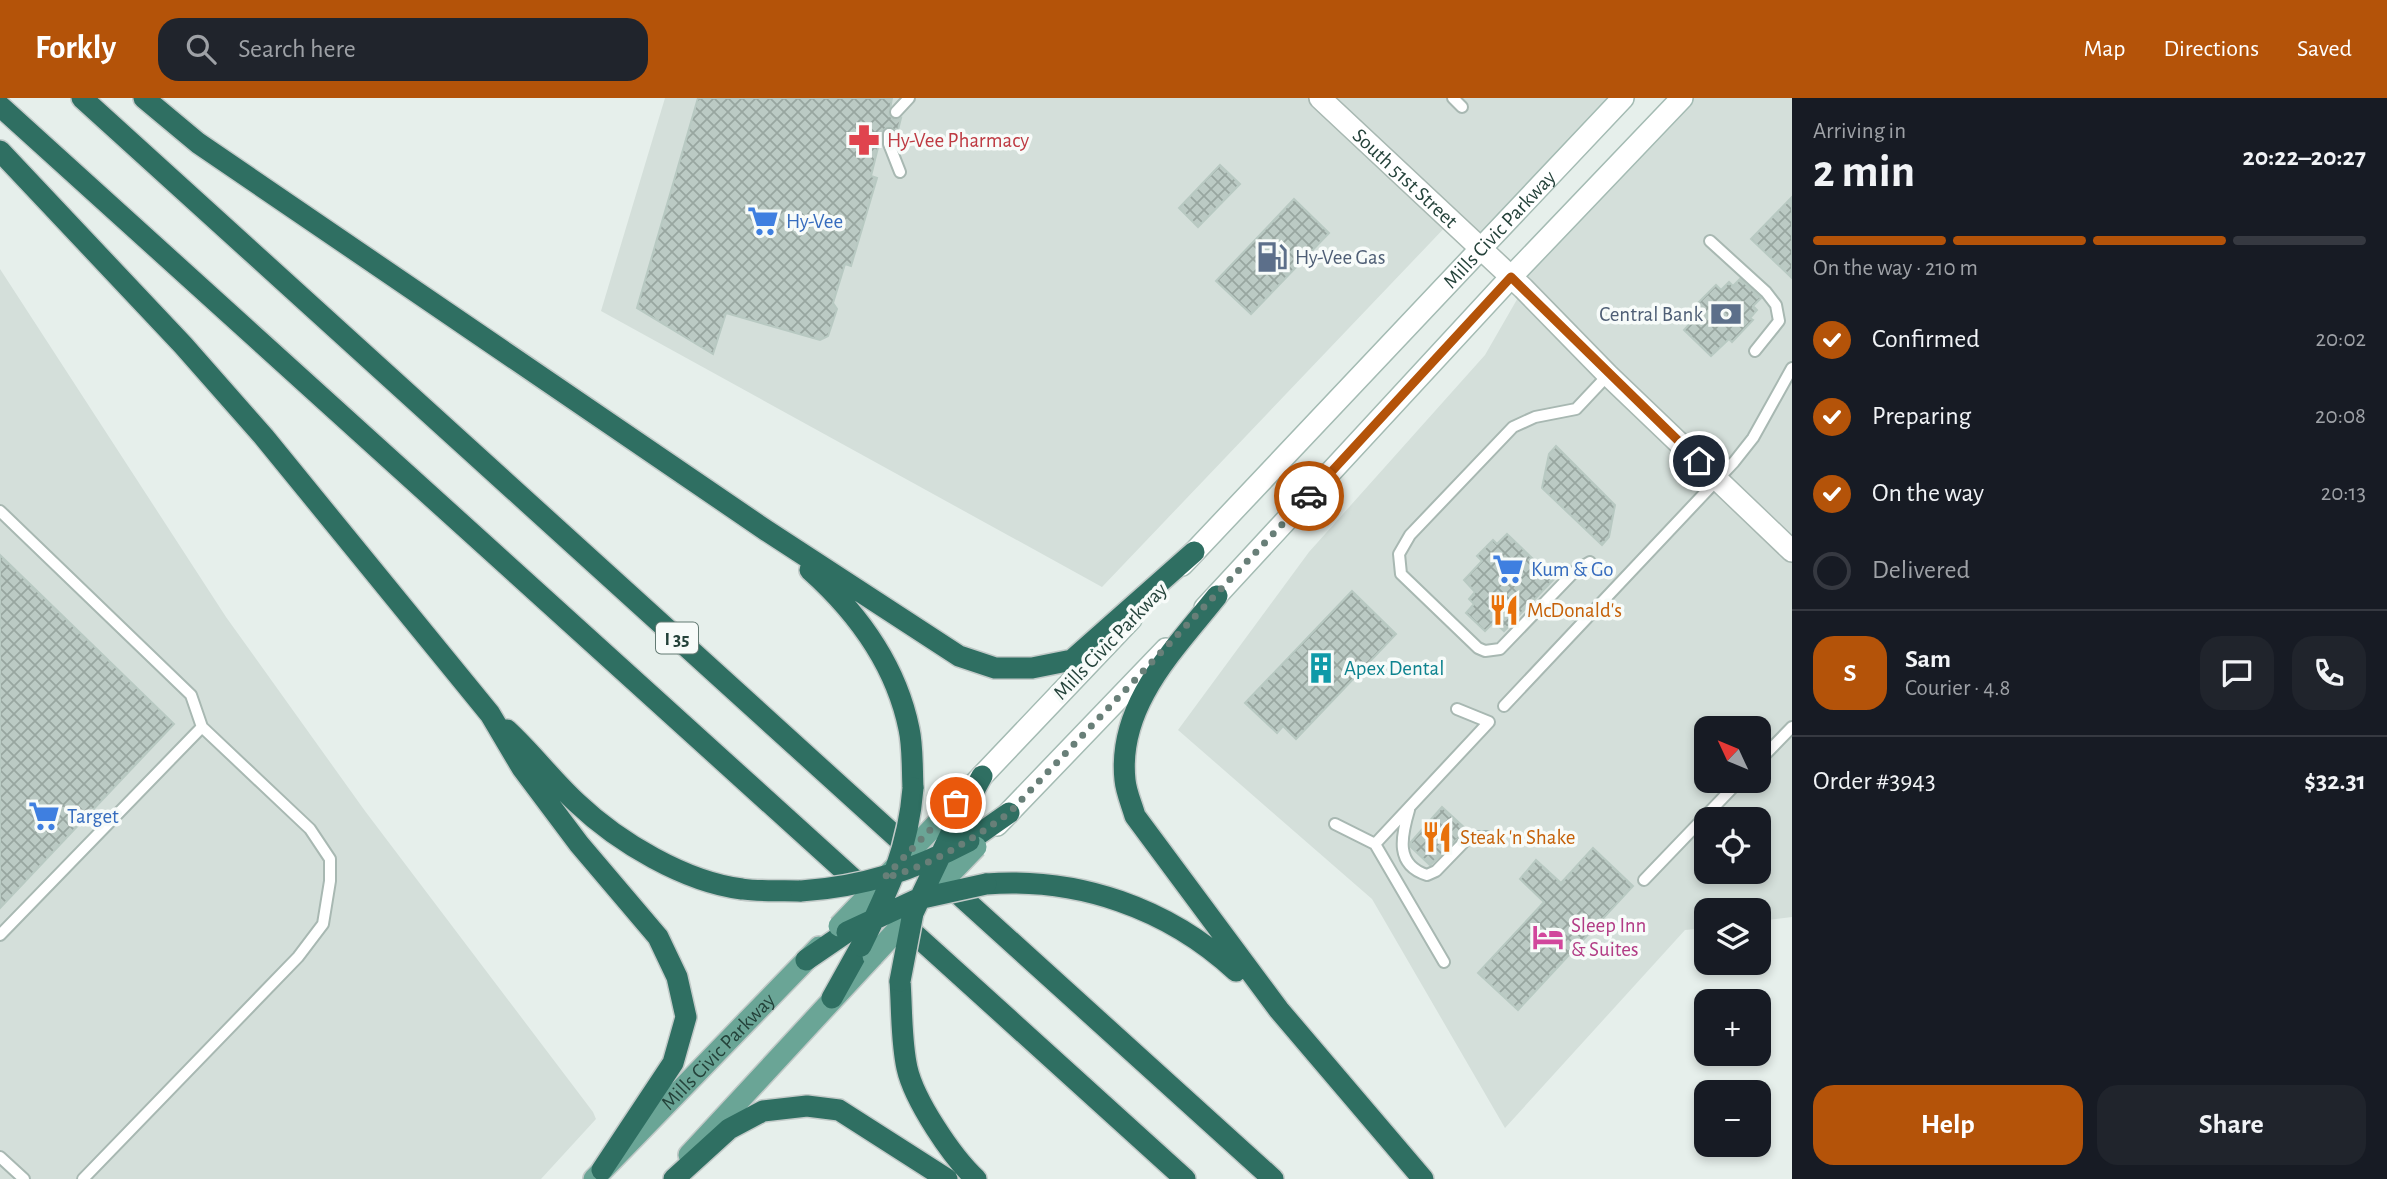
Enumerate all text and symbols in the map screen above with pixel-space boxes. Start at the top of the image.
search box [158,18,648,81]
icon: search [182,30,220,68]
text: Forkly [35,32,116,65]
text: Search here [238,36,356,62]
text: Map [2083,37,2125,61]
text: Directions [2163,37,2259,61]
text: Saved [2297,37,2352,61]
text: Arriving in [1813,120,1906,143]
pharmacy icon: Hy-Vee Pharmacy [847,123,881,157]
street label: South 51st Street [1349,125,1462,232]
place label: Hy-Vee Pharmacy [887,130,1029,151]
text: 20:22–20:27 [2243,144,2366,170]
text: 2 min [1813,149,1915,195]
street label: Mills Civic Parkway [1439,166,1560,292]
supermarket icon: Hy-Vee [746,204,780,238]
place label: Hy-Vee [786,211,843,232]
fuel station icon: Hy-Vee Gas [1255,240,1289,274]
place label: Hy-Vee Gas [1295,247,1385,268]
text: On the way · 210 m [1813,257,1978,280]
bank icon: Central Bank [1709,297,1743,331]
place label: Central Bank [1599,304,1703,325]
icon: check [1813,321,1851,359]
text: Confirmed [1872,326,1980,352]
text: 20:02 [2316,328,2366,351]
icon: check [1813,398,1851,436]
text: Preparing [1872,403,1971,429]
text: 20:08 [2315,405,2366,428]
pin [1669,431,1729,491]
icon: home [1680,442,1718,480]
courier [1274,461,1344,531]
icon: check [1813,475,1851,513]
icon: car [1290,477,1328,515]
text: On the way [1872,480,1984,506]
text: 20:13 [2321,482,2366,505]
supermarket icon: Kum & Go [1491,552,1525,586]
text: Delivered [1872,557,1970,583]
place label: Kum & Go [1531,559,1613,580]
street label: Mills Civic Parkway [1050,579,1171,704]
restaurant icon: McDonald's [1487,593,1521,627]
place label: McDonald's [1527,600,1622,621]
road number: I 35 [656,622,698,653]
button: chat [2200,636,2274,710]
button: phone [2292,636,2366,710]
text: Sam [1905,646,1951,672]
building icon: Apex Dental [1304,651,1338,685]
place label: Apex Dental [1344,658,1444,679]
text: S [1844,660,1856,686]
text: Courier · 4.8 [1905,677,2010,700]
north arrow [1694,716,1771,793]
map controls [1694,716,1771,1157]
text: Order #3943 [1813,768,1936,794]
text: $32.31 [2304,768,2366,794]
pin [926,773,986,833]
icon: bag [937,784,975,822]
supermarket icon: Target [27,799,61,833]
place label: Target [67,806,119,827]
button: locate [1694,807,1771,884]
restaurant icon: Steak 'n Shake [1420,820,1454,854]
place label: Steak 'n Shake [1460,827,1575,848]
button: layers [1694,898,1771,975]
place label: Sleep Inn & Suites [1571,915,1646,960]
hotel icon: Sleep Inn & Suites [1531,920,1565,954]
street label: Mills Civic Parkway [657,989,779,1114]
button: + [1694,989,1771,1066]
button: − [1694,1080,1771,1157]
button: Help [1813,1085,2083,1165]
button: Share [2097,1085,2366,1165]

